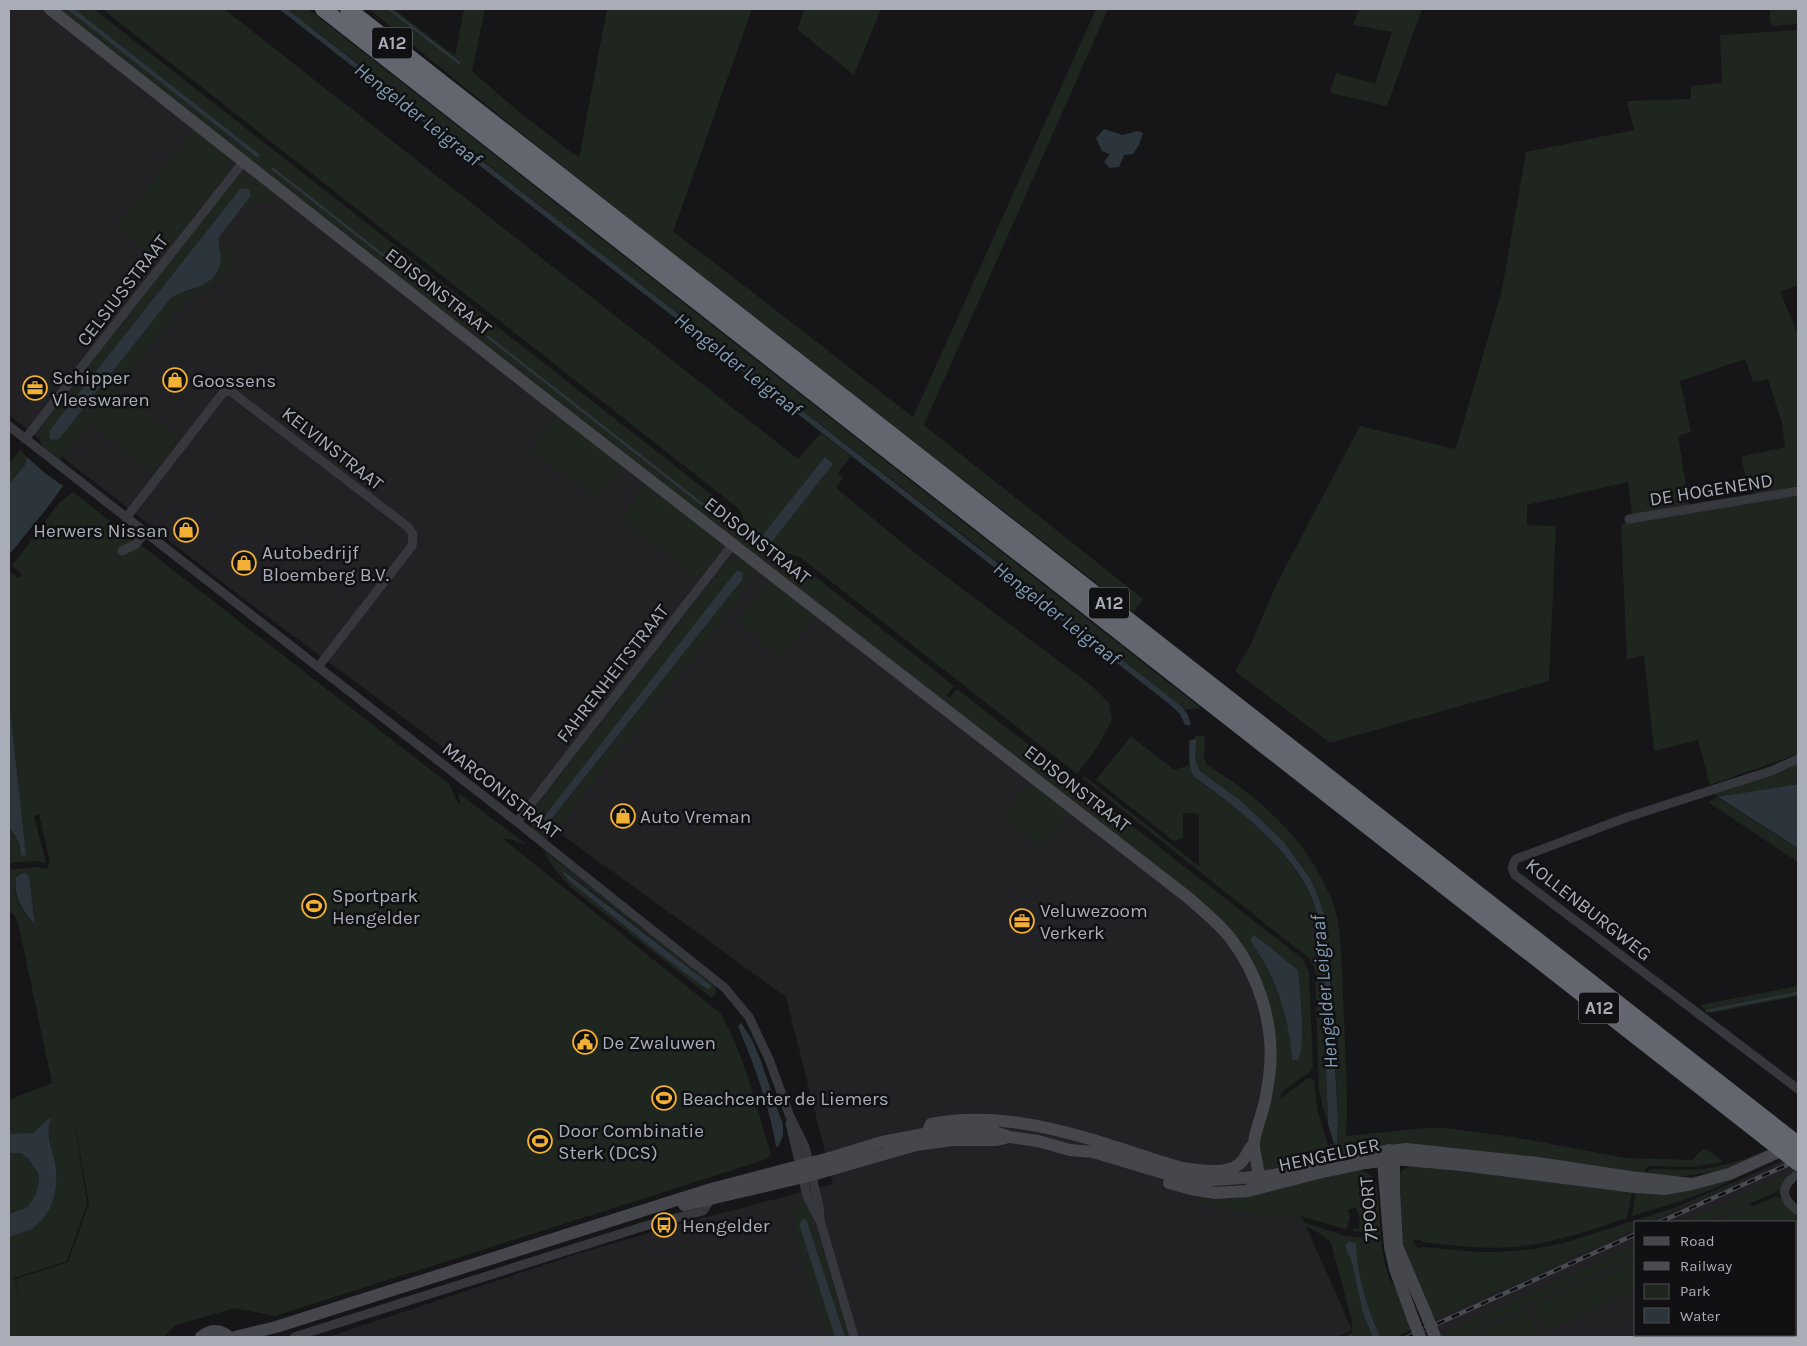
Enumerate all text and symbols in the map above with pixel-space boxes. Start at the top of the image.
road number: A12 [372,28,412,58]
water label: Hengelder Leigraaf [350,58,487,172]
street label: CELSIUSSTRAAT [73,230,173,351]
street label: EDISONSTRAAT [381,244,496,340]
water label: Hengelder Leigraaf [670,308,807,422]
place label: Schipper Vleeswaren [52,367,150,411]
shop icon: Goossens [162,367,188,393]
place label: Goossens [192,370,276,392]
office icon: Schipper Vleeswaren [22,375,48,401]
street label: KELVINSTRAAT [277,402,388,495]
street label: DE HOGENEND [1648,469,1775,511]
street label: EDISONSTRAAT [700,493,815,589]
shop icon: Herwers Nissan [173,517,199,543]
place label: Herwers Nissan [33,520,168,542]
place label: Autobedrijf Bloemberg B.V. [262,542,389,586]
shop icon: Autobedrijf Bloemberg B.V. [231,550,257,576]
water label: Hengelder Leigraaf [989,557,1126,671]
road number: A12 [1089,588,1129,618]
street label: FAHRENHEITSTRAAT [552,600,674,747]
street label: MARCONISTRAAT [438,738,565,844]
street label: EDISONSTRAAT [1020,741,1135,837]
shop icon: Auto Vreman [610,803,636,829]
place label: Auto Vreman [640,806,751,828]
street label: KOLLENBURGWEG [1521,854,1656,966]
place label: Sportpark Hengelder [332,885,420,929]
sports icon: Sportpark Hengelder [301,893,327,919]
place label: Veluwezoom Verkerk [1040,900,1148,944]
office icon: Veluwezoom Verkerk [1009,908,1035,934]
water label: Hengelder Leigraaf [1306,912,1343,1070]
road number: A12 [1579,992,1619,1024]
public building icon: De Zwaluwen [572,1029,598,1055]
place label: De Zwaluwen [602,1032,716,1054]
sports icon: Beachcenter de Liemers [651,1085,677,1111]
place label: Beachcenter de Liemers [682,1088,889,1110]
place label: Door Combinatie Sterk (DCS) [558,1120,704,1164]
sports icon: Door Combinatie Sterk (DCS) [527,1128,553,1154]
street label: HENGELDER [1277,1134,1382,1176]
street label: 7POORT [1355,1175,1383,1242]
bus stop icon: Hengelder [651,1212,677,1238]
place label: Hengelder [682,1215,770,1237]
legend [1634,1221,1797,1336]
text: Road [1680,1232,1715,1250]
text: Railway [1680,1257,1732,1275]
text: Park [1680,1282,1710,1300]
text: Water [1680,1307,1721,1325]

